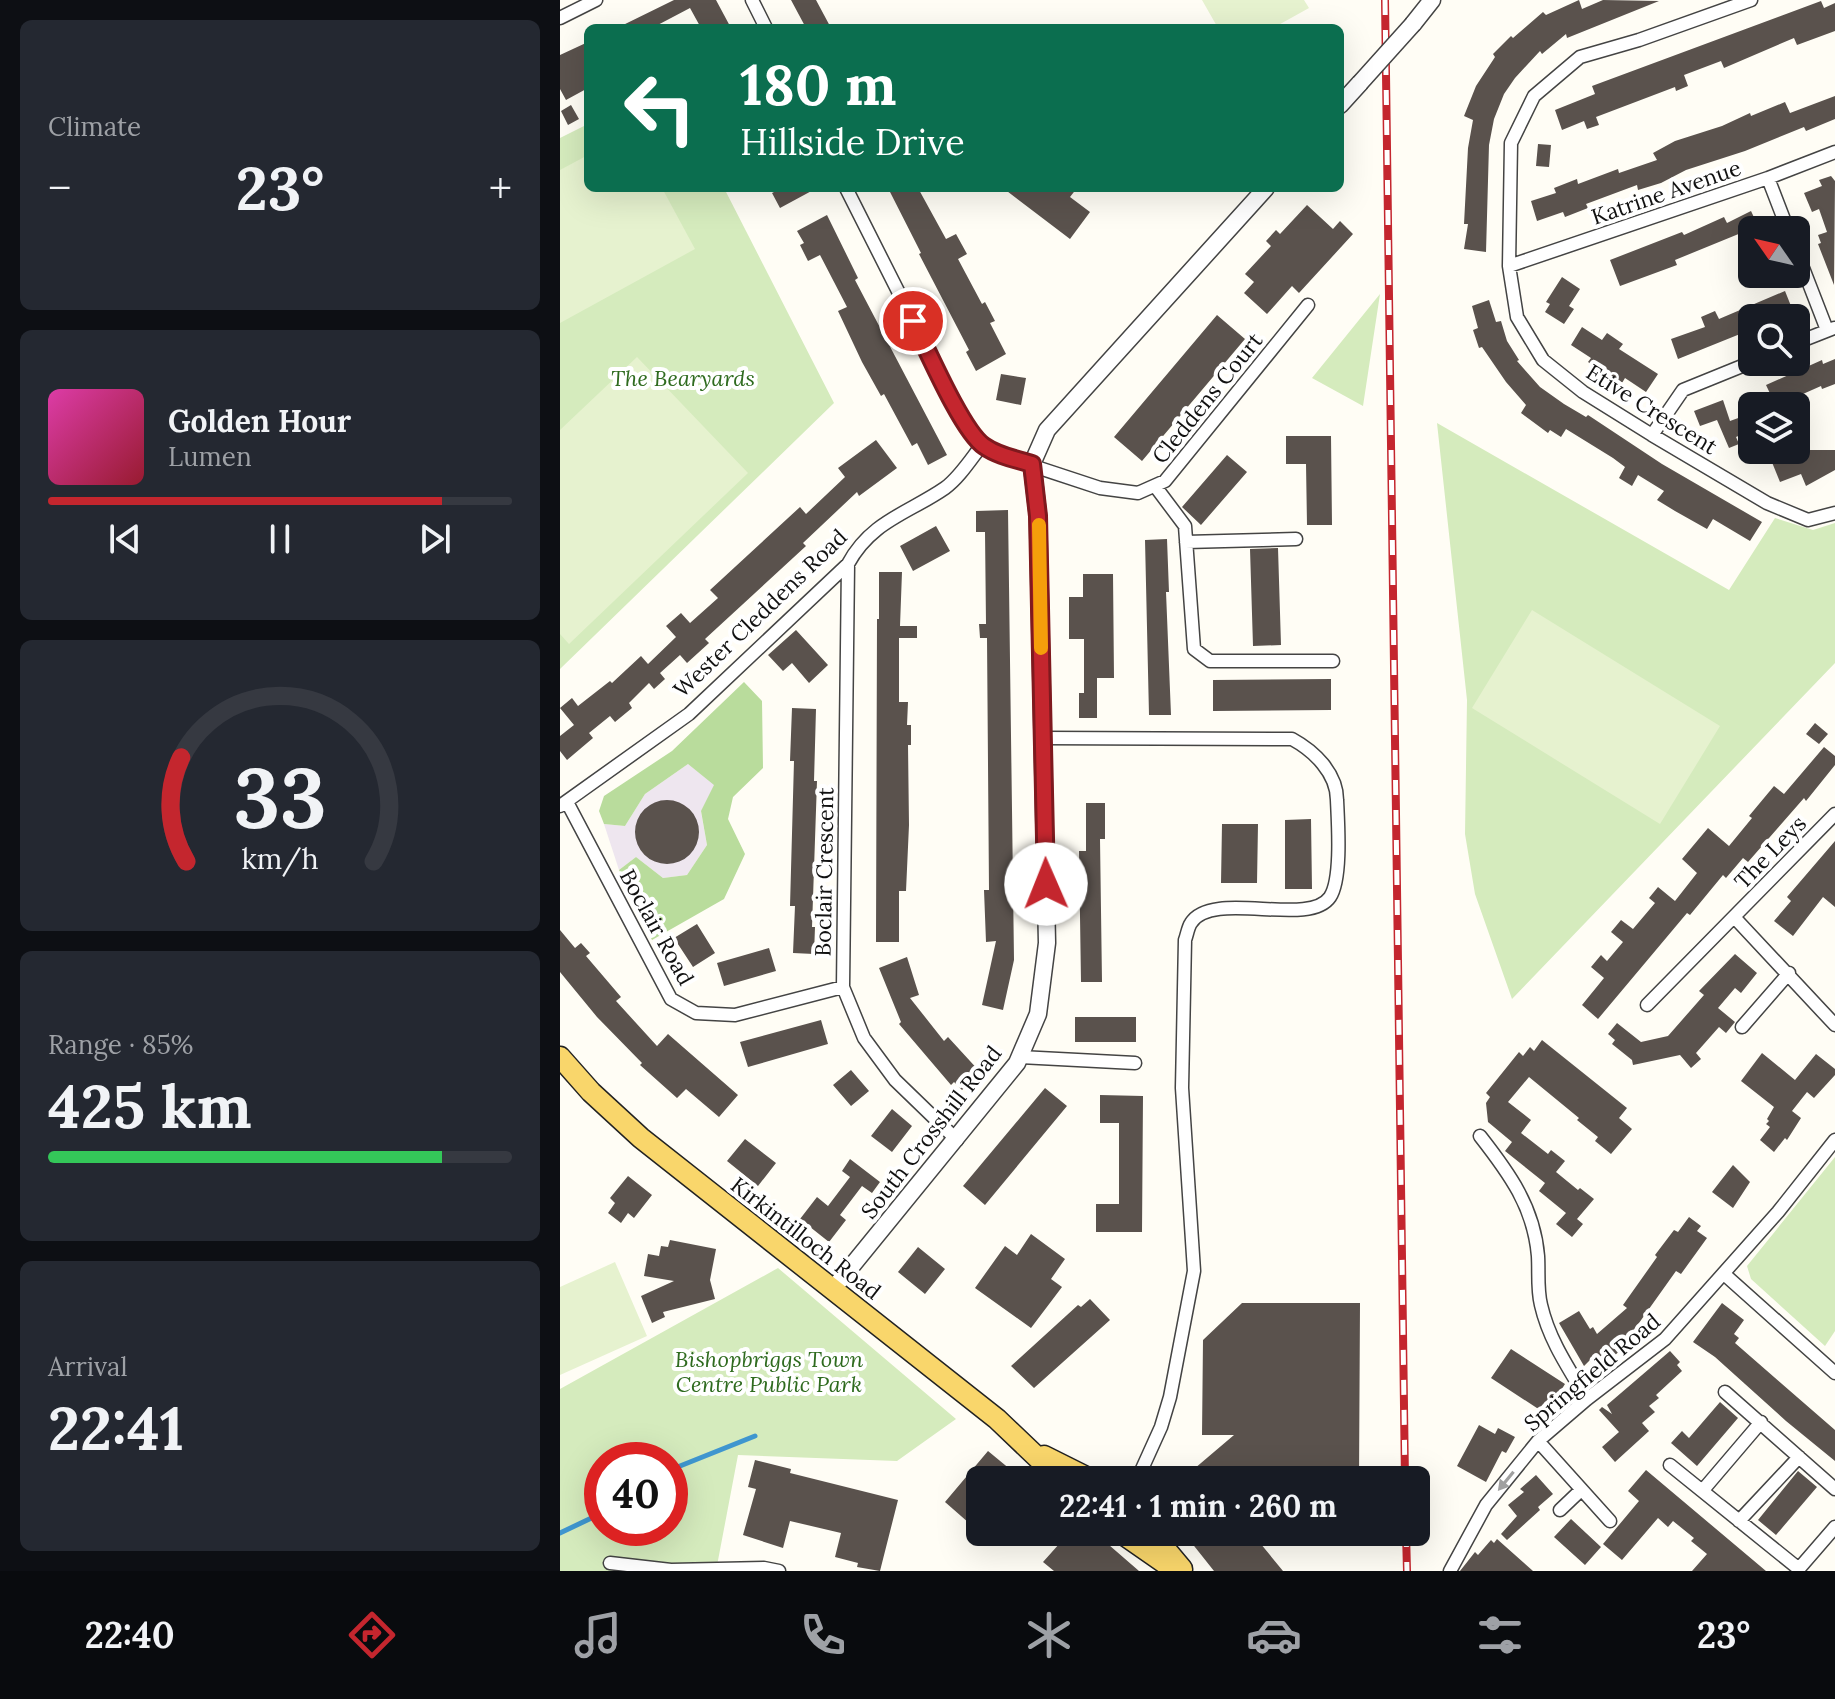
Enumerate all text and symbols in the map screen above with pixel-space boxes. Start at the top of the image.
text: 180 m [740,49,897,120]
icon: left [608,56,712,160]
text: Climate [48,110,141,143]
text: Hillside Drive [740,119,965,165]
text: 23° [236,150,324,226]
street label: Katrine Avenue [1588,153,1744,231]
text: − [48,160,71,216]
text: + [489,160,512,216]
north arrow [1738,216,1810,288]
map controls [1738,216,1810,464]
pin [879,287,947,355]
icon: arrive [891,299,935,343]
button: search [1738,304,1810,376]
street label: Cleddens Court [1146,327,1269,469]
street label: Etive Crescent [1581,358,1723,461]
park label: The Bearyards [611,364,755,392]
button: layers [1738,392,1810,464]
text: Golden Hour [168,402,351,440]
text: Lumen [168,440,252,473]
icon: previous [103,517,147,561]
icon: pause [258,517,302,561]
icon: next [413,517,457,561]
street label: Wester Cleddens Road [667,523,853,703]
text: 33 [233,743,327,850]
street label: Boclair Crescent [809,787,839,957]
street label: The Leys [1728,809,1812,895]
text: km/h [241,840,319,877]
position arrow [1004,842,1088,926]
street label: Boclair Road [614,864,700,990]
text: Range · 85% [48,1028,193,1061]
street label: South Crosshill Road [855,1040,1007,1224]
text: 425 km [48,1068,252,1144]
street label: Kirkintilloch Road [725,1171,887,1305]
street label: Springfield Road [1518,1307,1666,1437]
park label: Bishopbriggs Town Centre Public Park [675,1345,864,1398]
text: Arrival [48,1350,127,1383]
text: 22:41 [48,1390,184,1466]
speed limit sign: 40 [584,1442,688,1546]
one-way arrow [1498,1470,1515,1490]
text: 22:41 · 1 min · 260 m [1059,1487,1337,1525]
icon: directions [344,1607,400,1663]
icon: music [570,1607,626,1663]
icon: phone [795,1607,851,1663]
icon: climate [1021,1607,1077,1663]
icon: car [1246,1607,1302,1663]
icon: filters [1472,1607,1528,1663]
text: 22:40 [85,1612,175,1658]
text: 23° [1697,1612,1750,1658]

